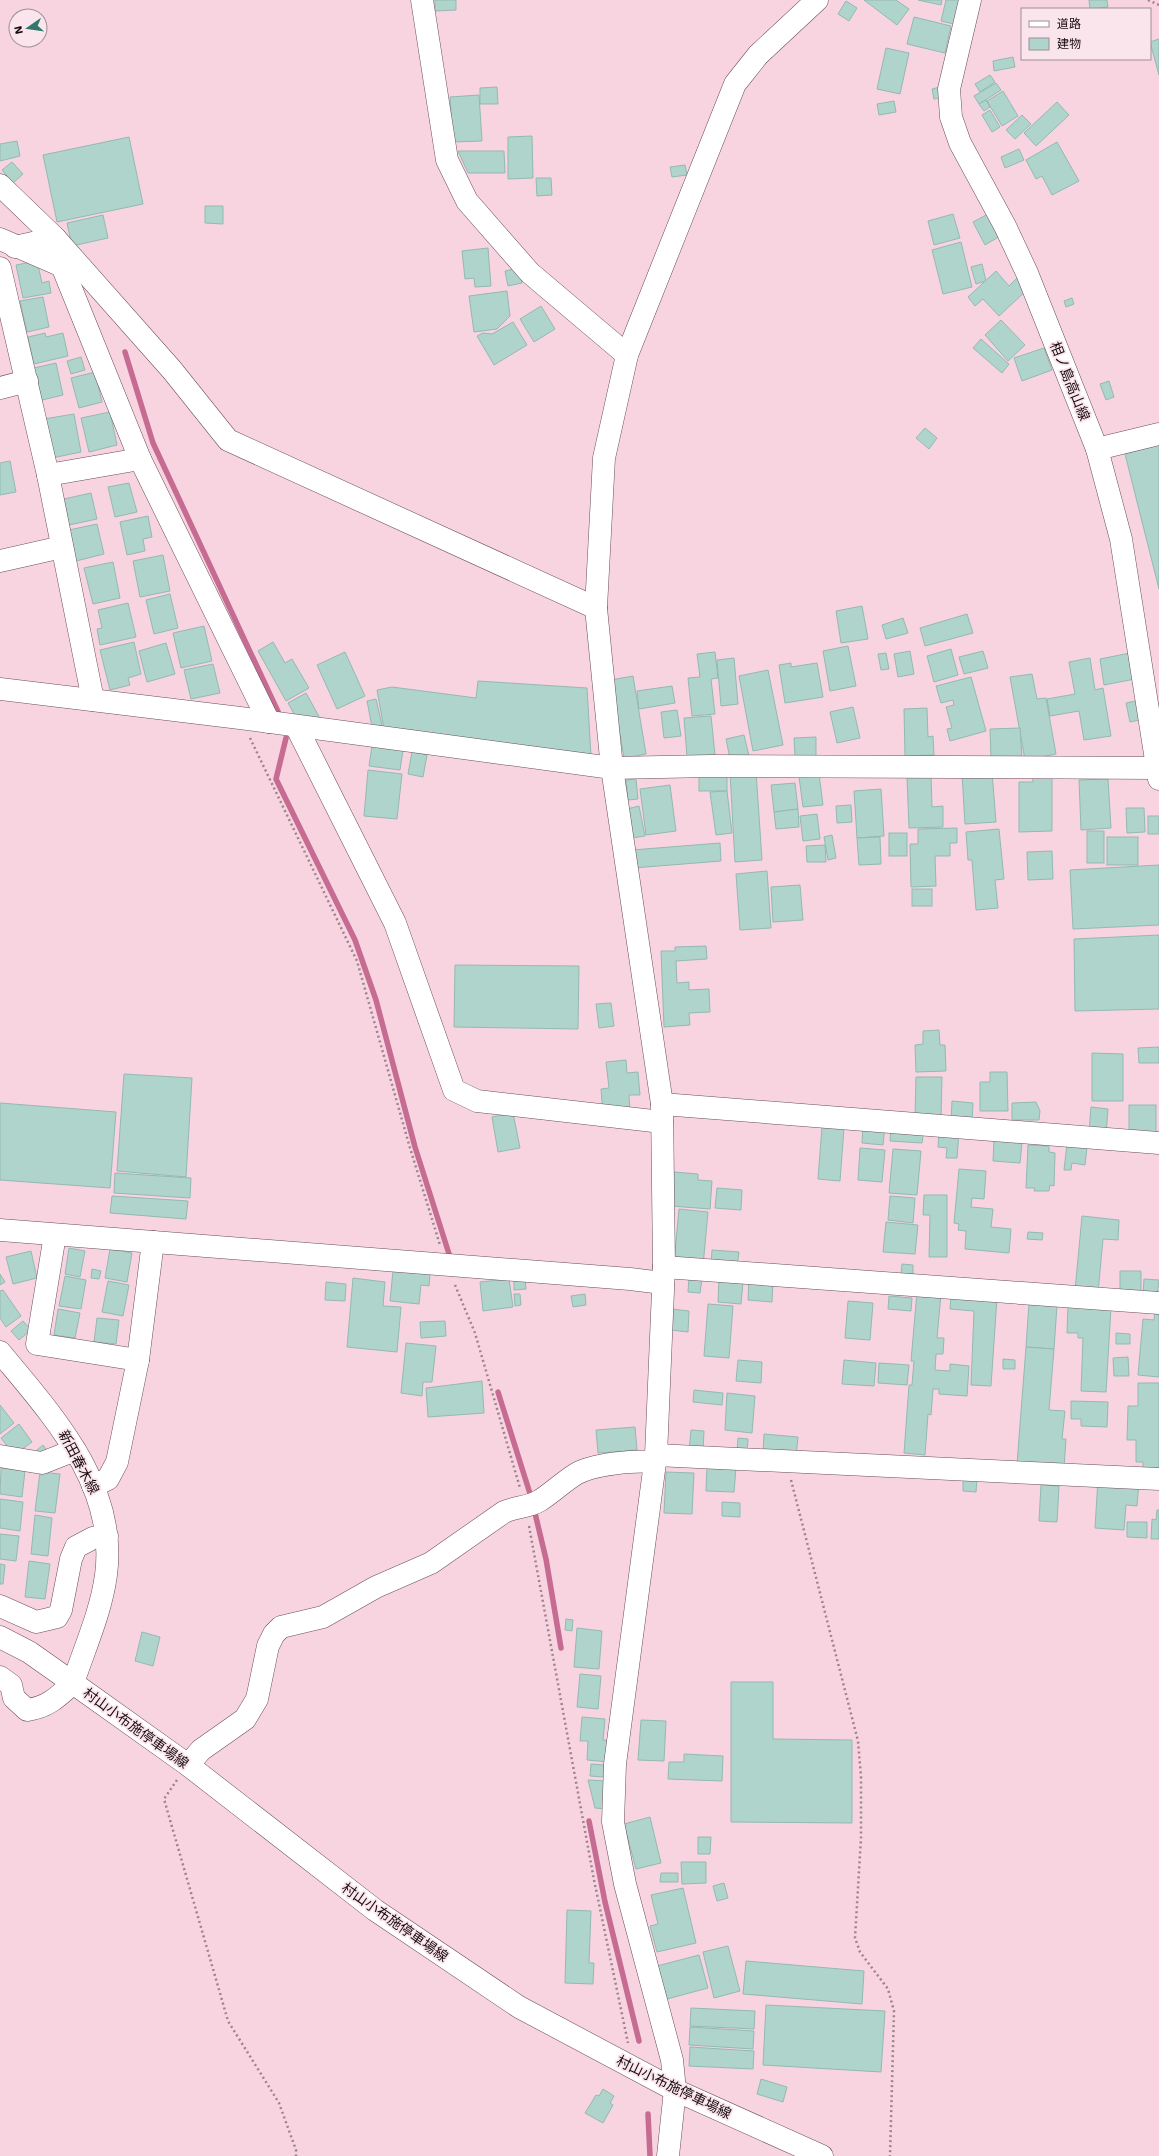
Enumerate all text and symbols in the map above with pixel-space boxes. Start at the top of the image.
north arrow [8,8,48,48]
legend [1021,8,1151,60]
text: 道路 [1057,17,1081,31]
text: N [11,25,26,36]
text: 建物 [1057,37,1081,51]
street label: 相ノ島高山線 [1047,339,1093,423]
street label: 新田春木線 [56,1427,102,1497]
street label: 村山小布施停車場線 [80,1684,192,1772]
street label: 村山小布施停車場線 [339,1879,451,1965]
street label: 村山小布施停車場線 [614,2052,734,2122]

